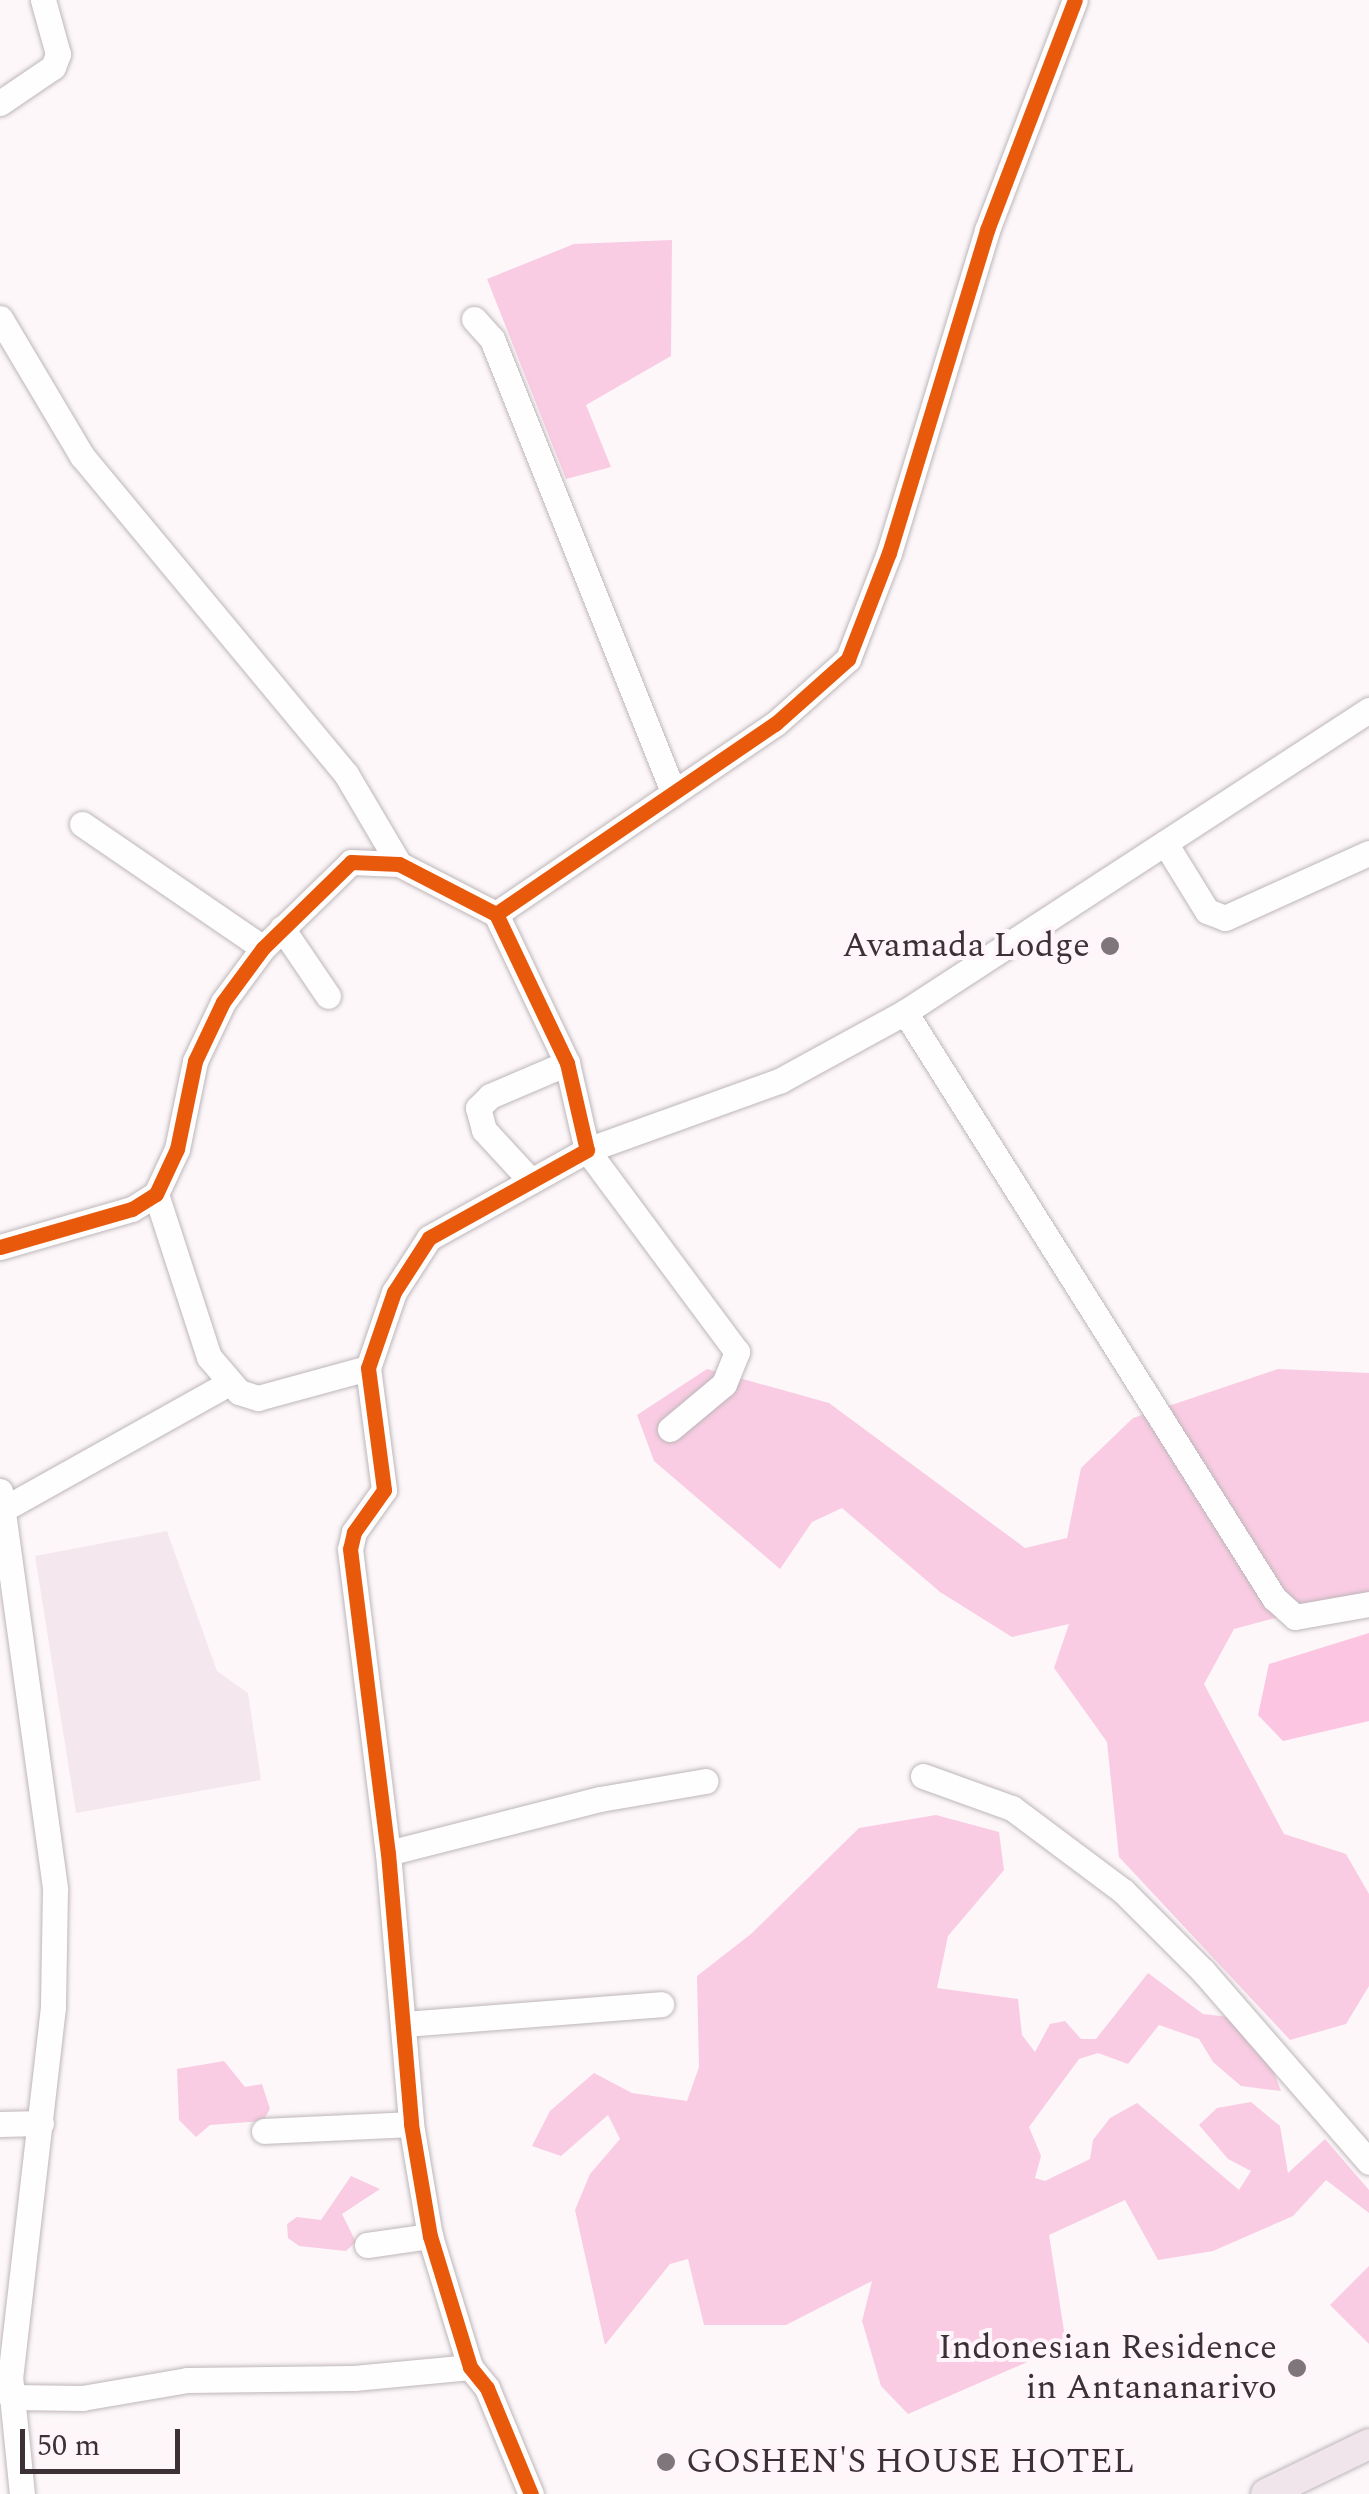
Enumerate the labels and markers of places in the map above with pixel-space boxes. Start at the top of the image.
place label: Avamada Lodge [842,925,1090,967]
marker: Avamada Lodge [1099,935,1121,957]
place label: Indonesian Residence in Antananarivo [938,2327,1277,2409]
marker: Indonesian Residence in Antananarivo [1286,2357,1308,2379]
place label: GOSHEN'S HOUSE HOTEL [686,2441,1135,2483]
marker: GOSHEN'S HOUSE HOTEL [655,2451,677,2473]

